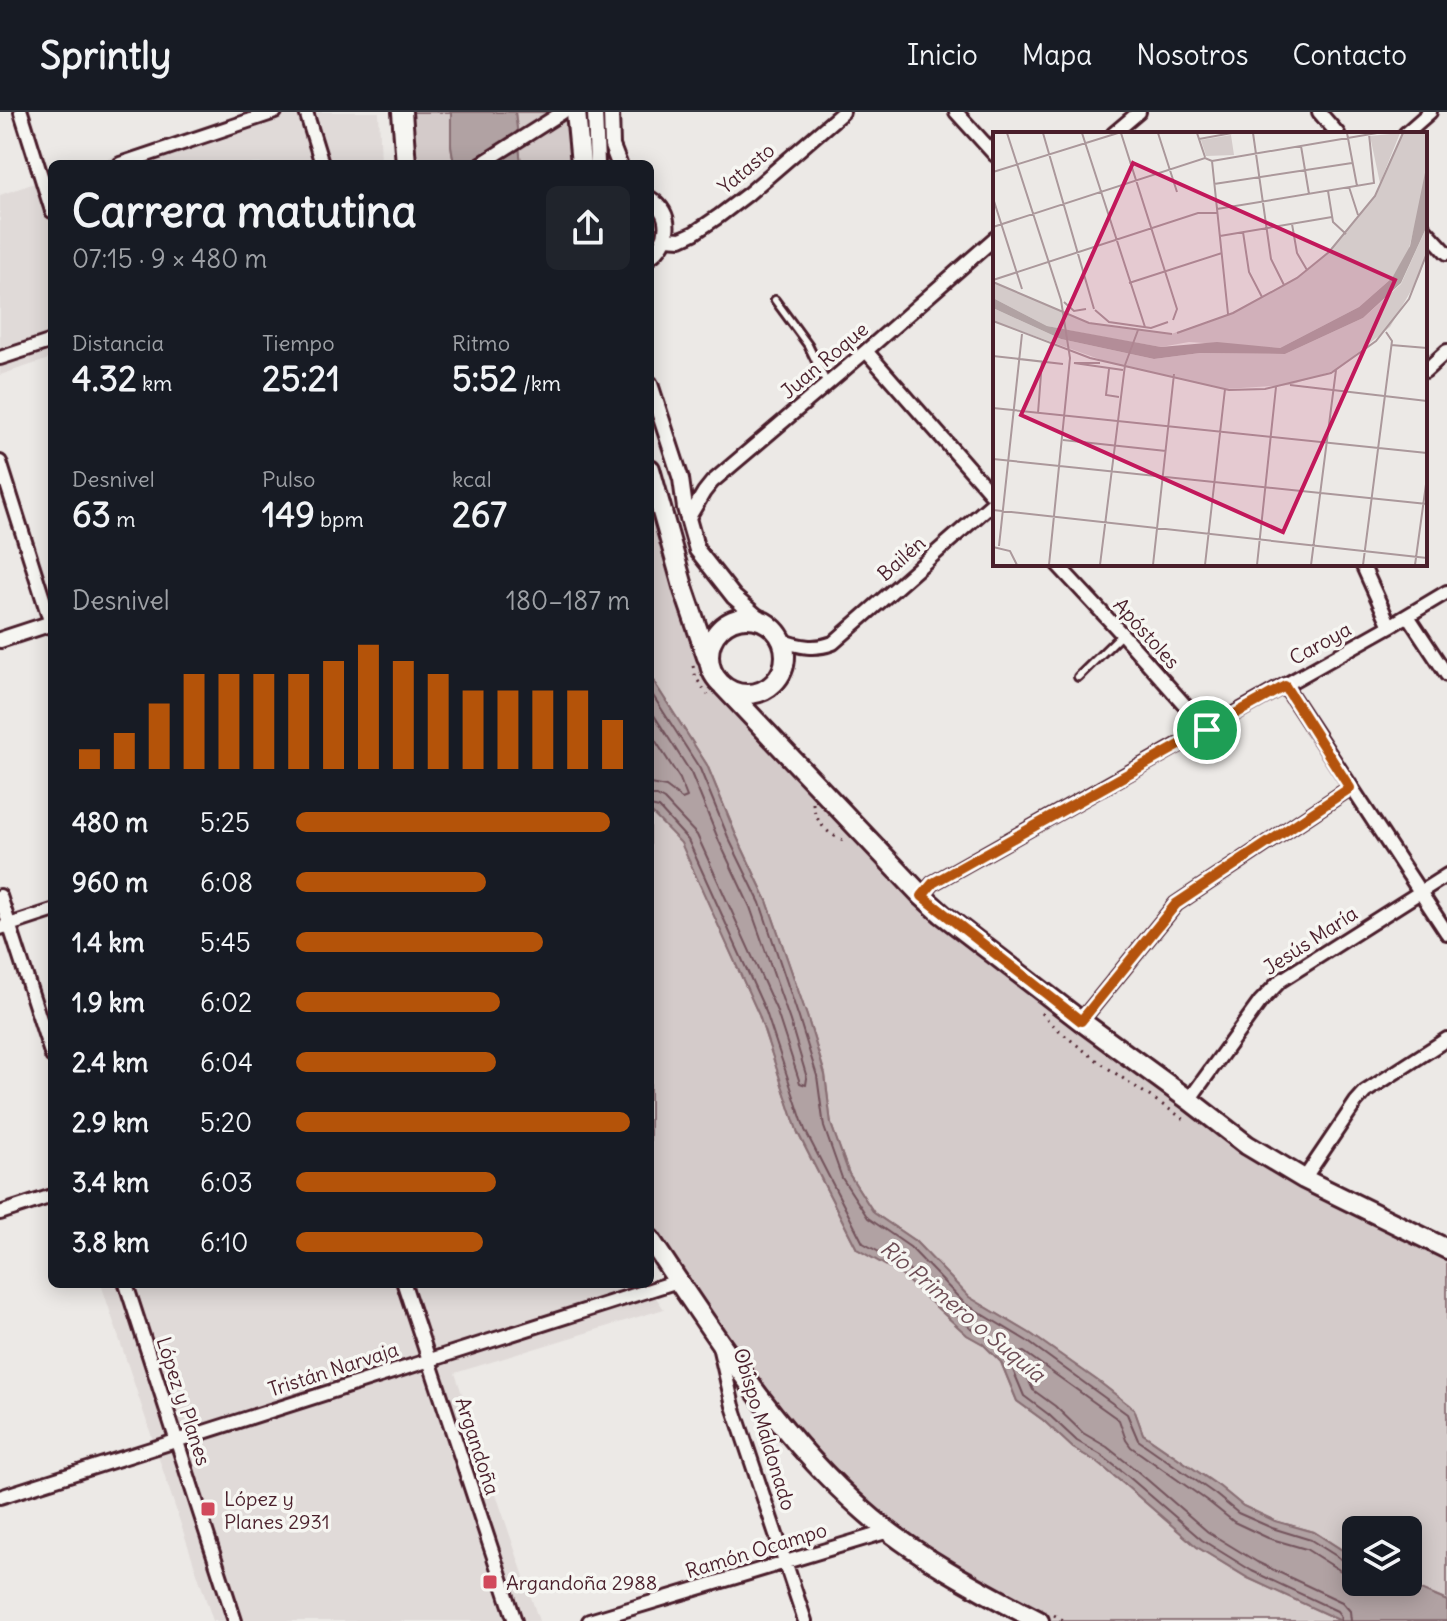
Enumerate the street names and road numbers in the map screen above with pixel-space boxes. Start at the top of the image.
street label: Yatasto [713,137,779,199]
street label: Juan Roque [775,316,873,404]
street label: Bailén [872,530,930,586]
street label: Apóstoles [1109,592,1185,674]
street label: Caroya [1285,616,1355,670]
street label: Jesús María [1258,900,1362,980]
street label: López y Planes [151,1333,217,1469]
street label: Tristán Narvaja [265,1336,401,1402]
street label: Obispo Maldonado [728,1345,802,1513]
street label: Argandoña [451,1394,505,1498]
street label: Ramón Ocampo [682,1517,830,1583]

